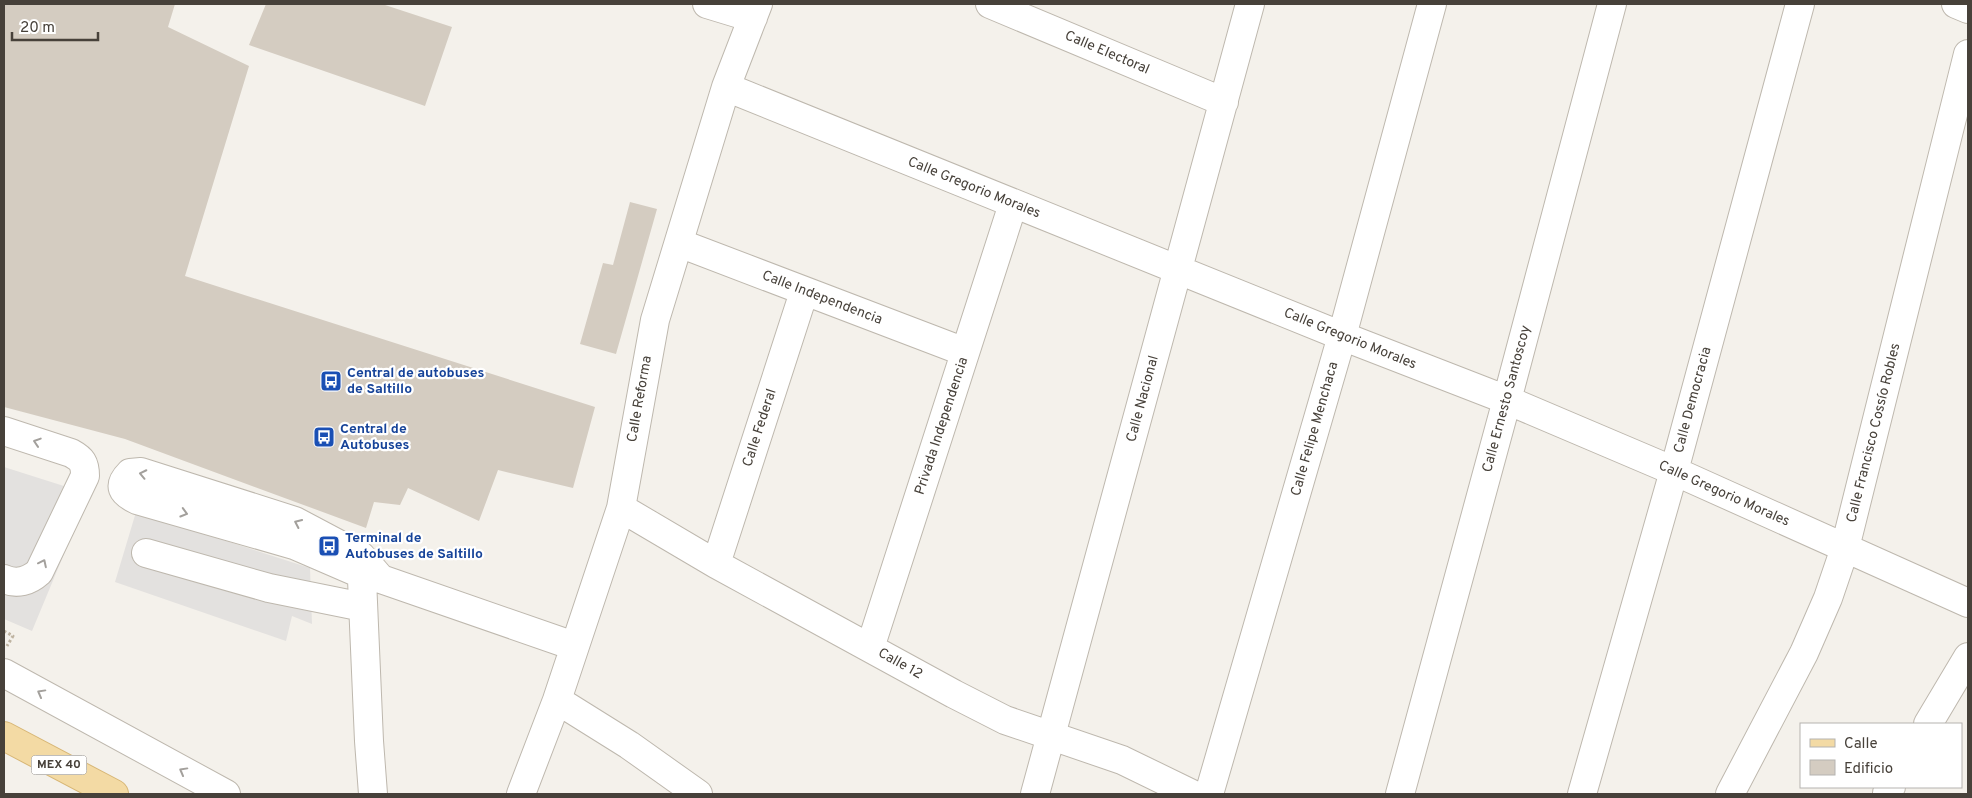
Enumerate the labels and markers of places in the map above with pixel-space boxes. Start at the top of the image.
place label: Central de autobuses de Saltillo [347,365,484,398]
bus stop icon: Central de autobuses de Saltillo [319,369,343,393]
place label: Central de Autobuses [340,421,410,454]
bus stop icon: Central de Autobuses [312,425,336,449]
place label: Terminal de Autobuses de Saltillo [345,530,483,563]
bus stop icon: Terminal de Autobuses de Saltillo [317,534,341,558]

